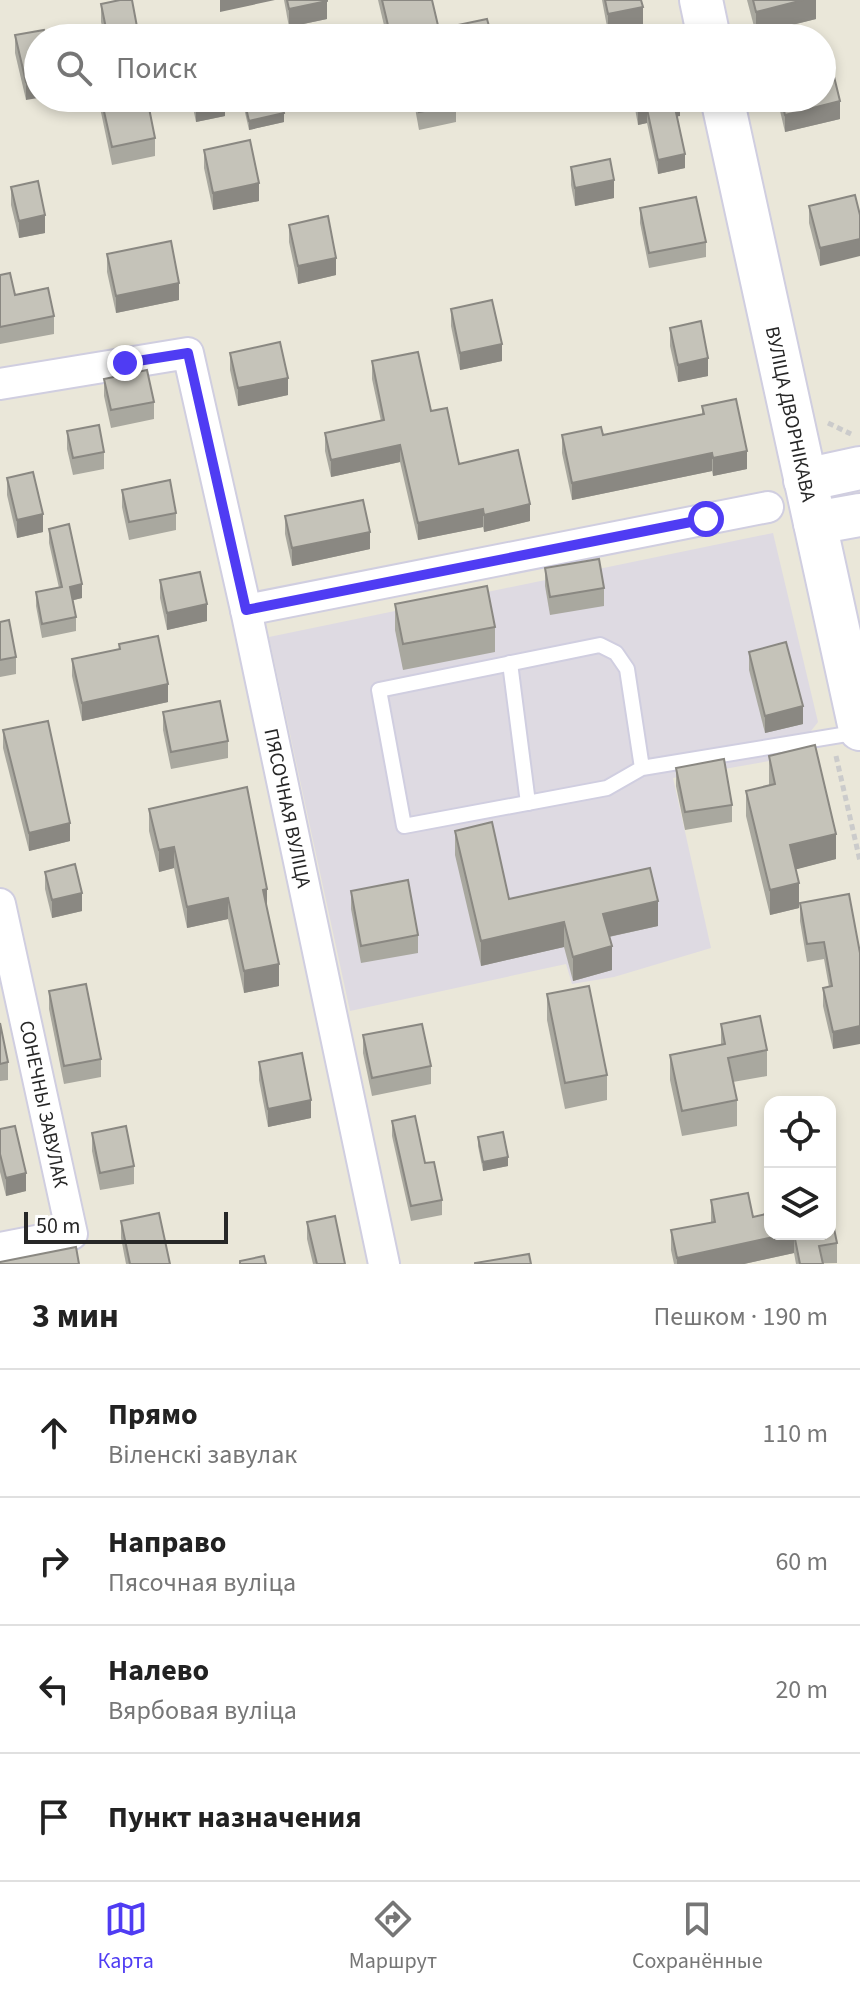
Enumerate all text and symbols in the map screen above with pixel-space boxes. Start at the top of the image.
search box [24,24,836,112]
icon: search [52,46,96,90]
text: Поиск [116,47,197,90]
street label: ВУЛІЦА ДВОРНІКАВА [758,324,822,505]
route end [107,345,143,381]
route start [688,501,724,537]
street label: ПЯСОЧНАЯ ВУЛІЦА [256,726,318,891]
street label: СОНЕЧНЫ ЗАВУЛАК [12,1018,74,1191]
map controls [764,1096,836,1240]
button: locate [764,1096,836,1168]
button: layers [764,1168,836,1240]
scale bar [24,1208,228,1244]
text: 50 m [36,1210,81,1242]
text: 3 мин [32,1292,119,1341]
text: Пешком · 190 m [653,1298,828,1335]
text: Прямо [108,1393,198,1436]
icon: ahead [32,1411,76,1455]
text: 110 m [762,1415,828,1452]
text: Віленскі завулак [108,1436,297,1473]
text: Направо [108,1521,226,1564]
icon: right [32,1539,76,1583]
text: 60 m [775,1543,828,1580]
text: Пясочная вуліца [108,1564,296,1601]
text: Налево [108,1649,209,1692]
icon: left [32,1667,76,1711]
text: 20 m [775,1671,828,1708]
text: Вярбовая вуліца [108,1692,297,1729]
icon: arrive [32,1795,76,1839]
text: Пункт назначения [108,1796,362,1839]
tab: Карта [97,1897,154,1977]
tab: Маршрут [349,1897,437,1977]
tab: Сохранённые [632,1897,763,1977]

